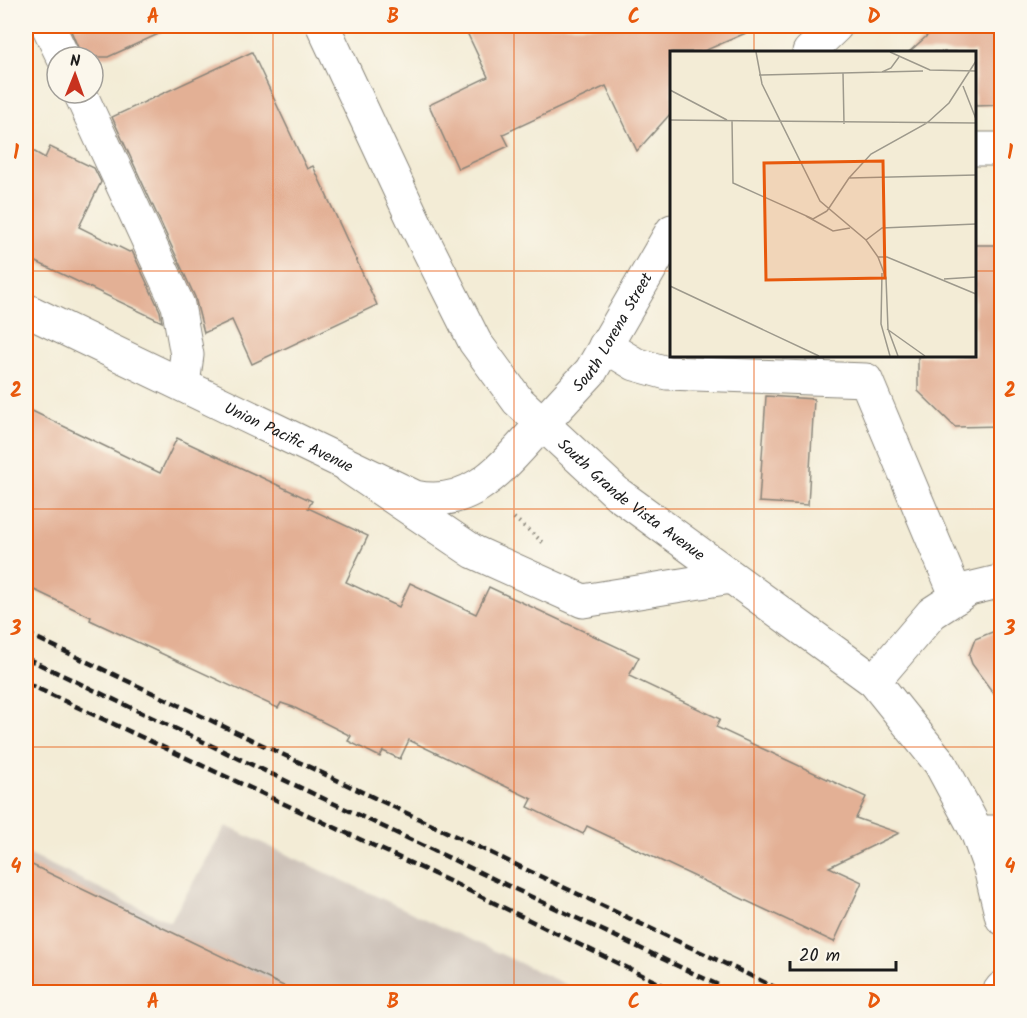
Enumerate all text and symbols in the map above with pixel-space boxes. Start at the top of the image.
text: A [147,2,159,34]
text: B [387,2,399,34]
text: C [628,2,640,34]
text: D [867,2,881,34]
north arrow [45,45,105,105]
text: N [70,49,81,74]
inset map [670,51,976,357]
text: 1 [13,138,19,170]
text: 1 [1007,138,1013,170]
street label: South Lorena Street [567,267,660,398]
text: 2 [10,376,22,408]
text: 2 [1004,376,1016,408]
street label: Union Pacific Avenue [220,396,357,480]
street label: South Grande Vista Avenue [551,433,710,568]
text: 3 [10,614,22,646]
text: 3 [1004,614,1016,646]
text: 4 [11,852,22,884]
text: 4 [1005,852,1016,884]
scale bar [790,934,896,972]
text: 20 m [799,942,840,971]
text: A [147,987,159,1018]
text: B [387,987,399,1018]
text: C [628,987,640,1018]
text: D [867,987,881,1018]

